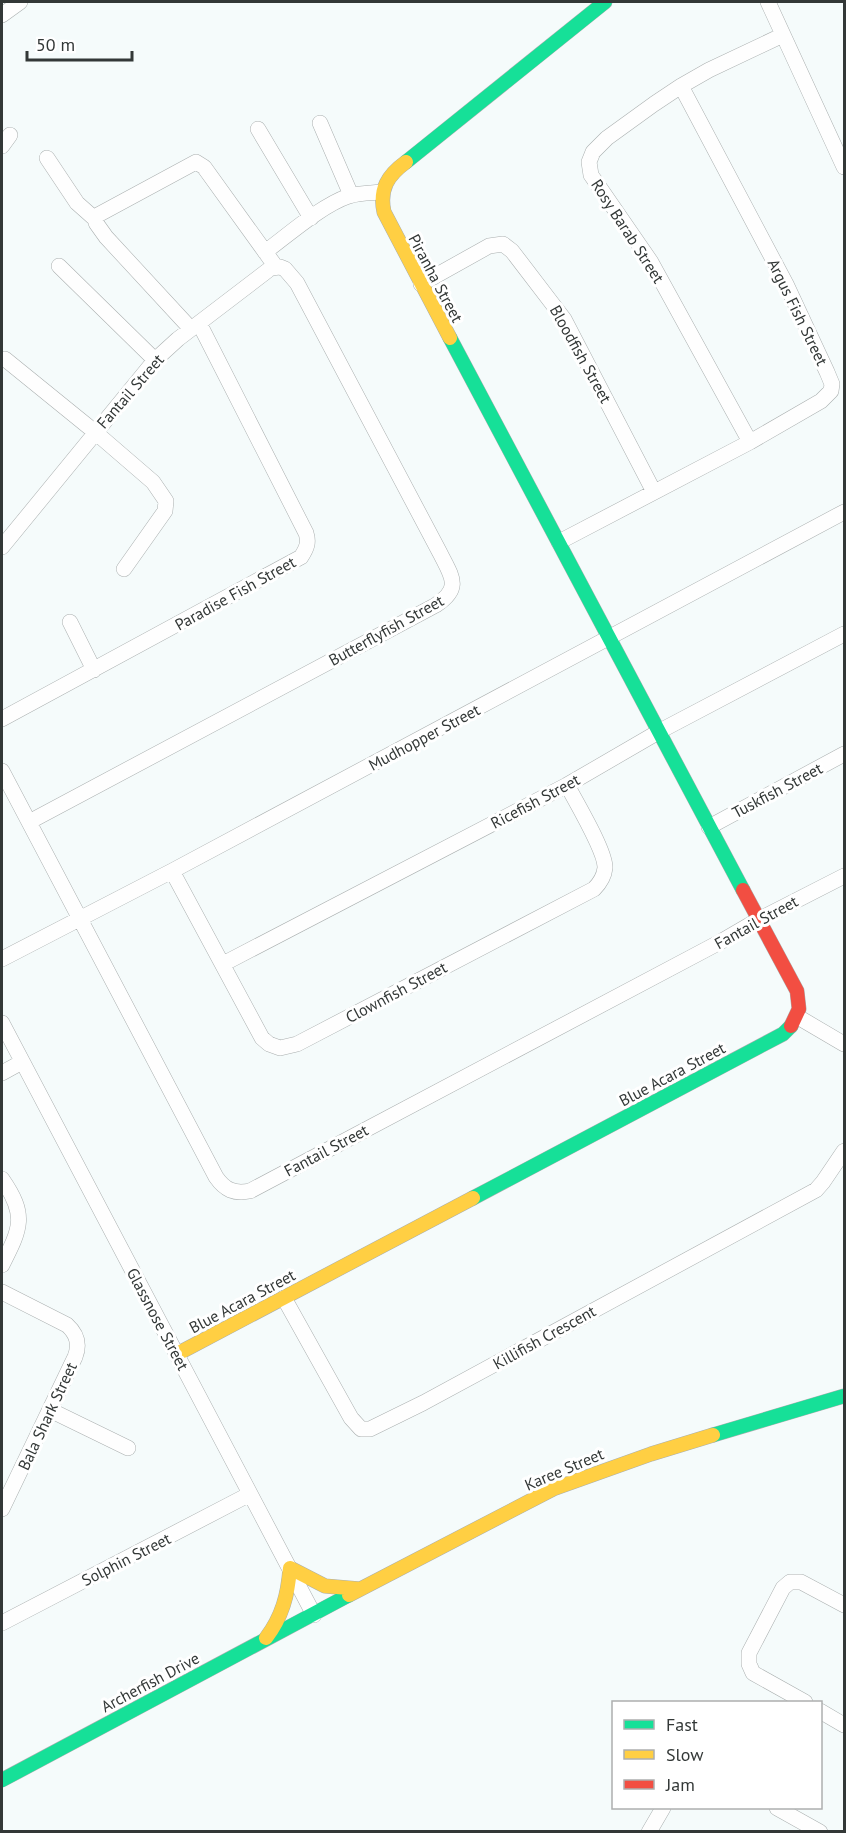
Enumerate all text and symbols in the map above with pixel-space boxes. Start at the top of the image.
scale bar [27,24,132,62]
text: 50 m [36,33,75,56]
street label: Rosy Barab Street [587,175,669,287]
street label: Piranha Street [404,230,468,326]
street label: Argus Fish Street [764,255,833,369]
street label: Bloodfish Street [546,301,616,407]
street label: Fantail Street [92,349,168,432]
street label: Paradise Fish Street [171,551,299,634]
street label: Butterflyfish Street [325,590,447,670]
street label: Mudhopper Street [365,699,484,775]
street label: Tuskfish Street [728,758,826,822]
street label: Ricefish Street [487,769,583,833]
street label: Fantail Street [711,891,802,953]
street label: Clownfish Street [342,957,451,1027]
street label: Blue Acara Street [615,1037,729,1110]
street label: Fantail Street [281,1119,372,1181]
street label: Glassnose Street [123,1264,194,1374]
street label: Blue Acara Street [185,1264,299,1337]
street label: Killifish Crescent [489,1300,599,1373]
street label: Bala Shark Street [13,1358,81,1473]
street label: Karee Street [521,1443,607,1495]
street label: Solphin Street [78,1528,174,1590]
street label: Archerfish Drive [97,1648,203,1716]
legend [612,1701,822,1809]
text: Fast [666,1713,698,1736]
text: Slow [666,1743,704,1766]
text: Jam [665,1773,695,1796]

